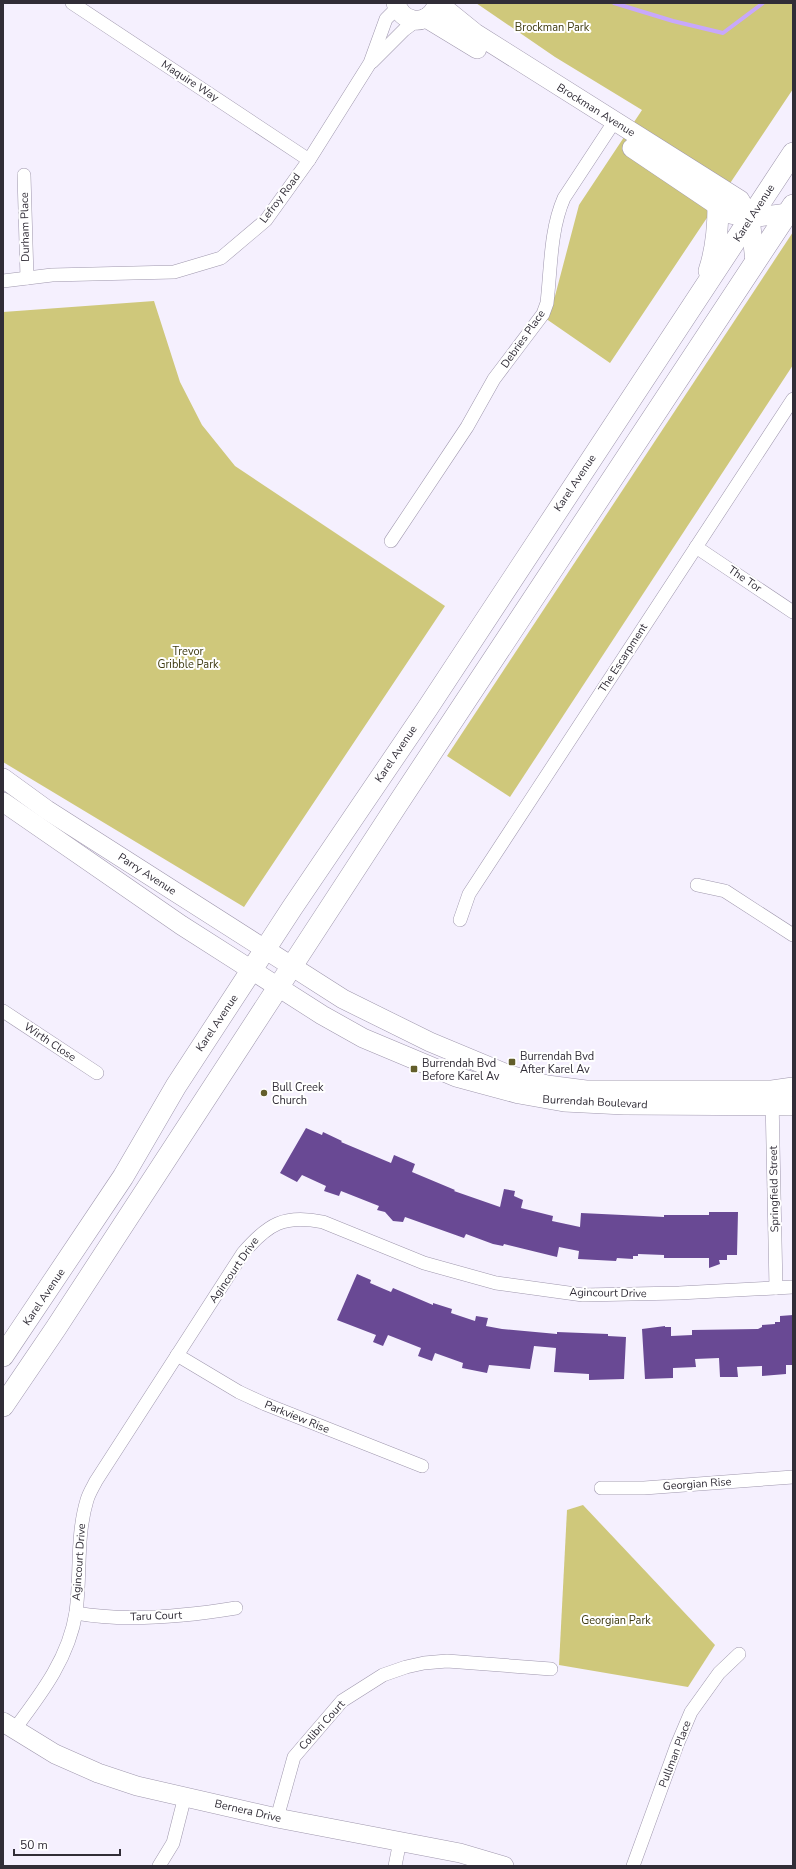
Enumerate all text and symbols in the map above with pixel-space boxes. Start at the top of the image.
park label: Brockman Park [515,20,590,35]
street label: Maquire Way [158,57,222,105]
street label: Brockman Avenue [554,80,638,140]
street label: Lefroy Road [256,170,304,226]
street label: Karel Avenue [730,181,778,245]
street label: Durham Place [17,192,33,262]
street label: Debries Place [497,307,549,371]
street label: Karel Avenue [550,451,600,515]
street label: The Tor [725,562,765,596]
street label: The Escarpment [595,620,651,696]
park label: Trevor Gribble Park [157,644,219,672]
street label: Karel Avenue [371,722,421,786]
street label: Parry Avenue [115,850,179,899]
street label: Karel Avenue [192,991,242,1055]
street label: Wirth Close [21,1019,79,1065]
place label: Burrendah Bvd After Karel Av [520,1049,594,1077]
place label: Burrendah Bvd Before Karel Av [422,1056,500,1084]
marker: Burrendah Bvd After Karel Av [507,1057,517,1067]
marker: Burrendah Bvd Before Karel Av [409,1064,419,1074]
place label: Bull Creek Church [272,1080,324,1108]
marker: Bull Creek Church [259,1088,269,1098]
street label: Burrendah Boulevard [542,1092,648,1112]
street label: Springfield Street [766,1145,782,1233]
street label: Agincourt Drive [206,1234,262,1306]
street label: Karel Avenue [19,1265,69,1329]
street label: Agincourt Drive [569,1285,647,1301]
street label: Parkview Rise [262,1397,332,1437]
street label: Georgian Rise [662,1474,732,1494]
street label: Agincourt Drive [69,1523,89,1601]
street label: Taru Court [130,1608,182,1624]
park label: Georgian Park [581,1613,651,1628]
street label: Colibri Court [296,1697,348,1753]
street label: Pullman Place [655,1718,695,1790]
street label: Bernera Drive [213,1796,283,1826]
scale bar [14,1831,120,1857]
text: 50 m [20,1837,48,1853]

